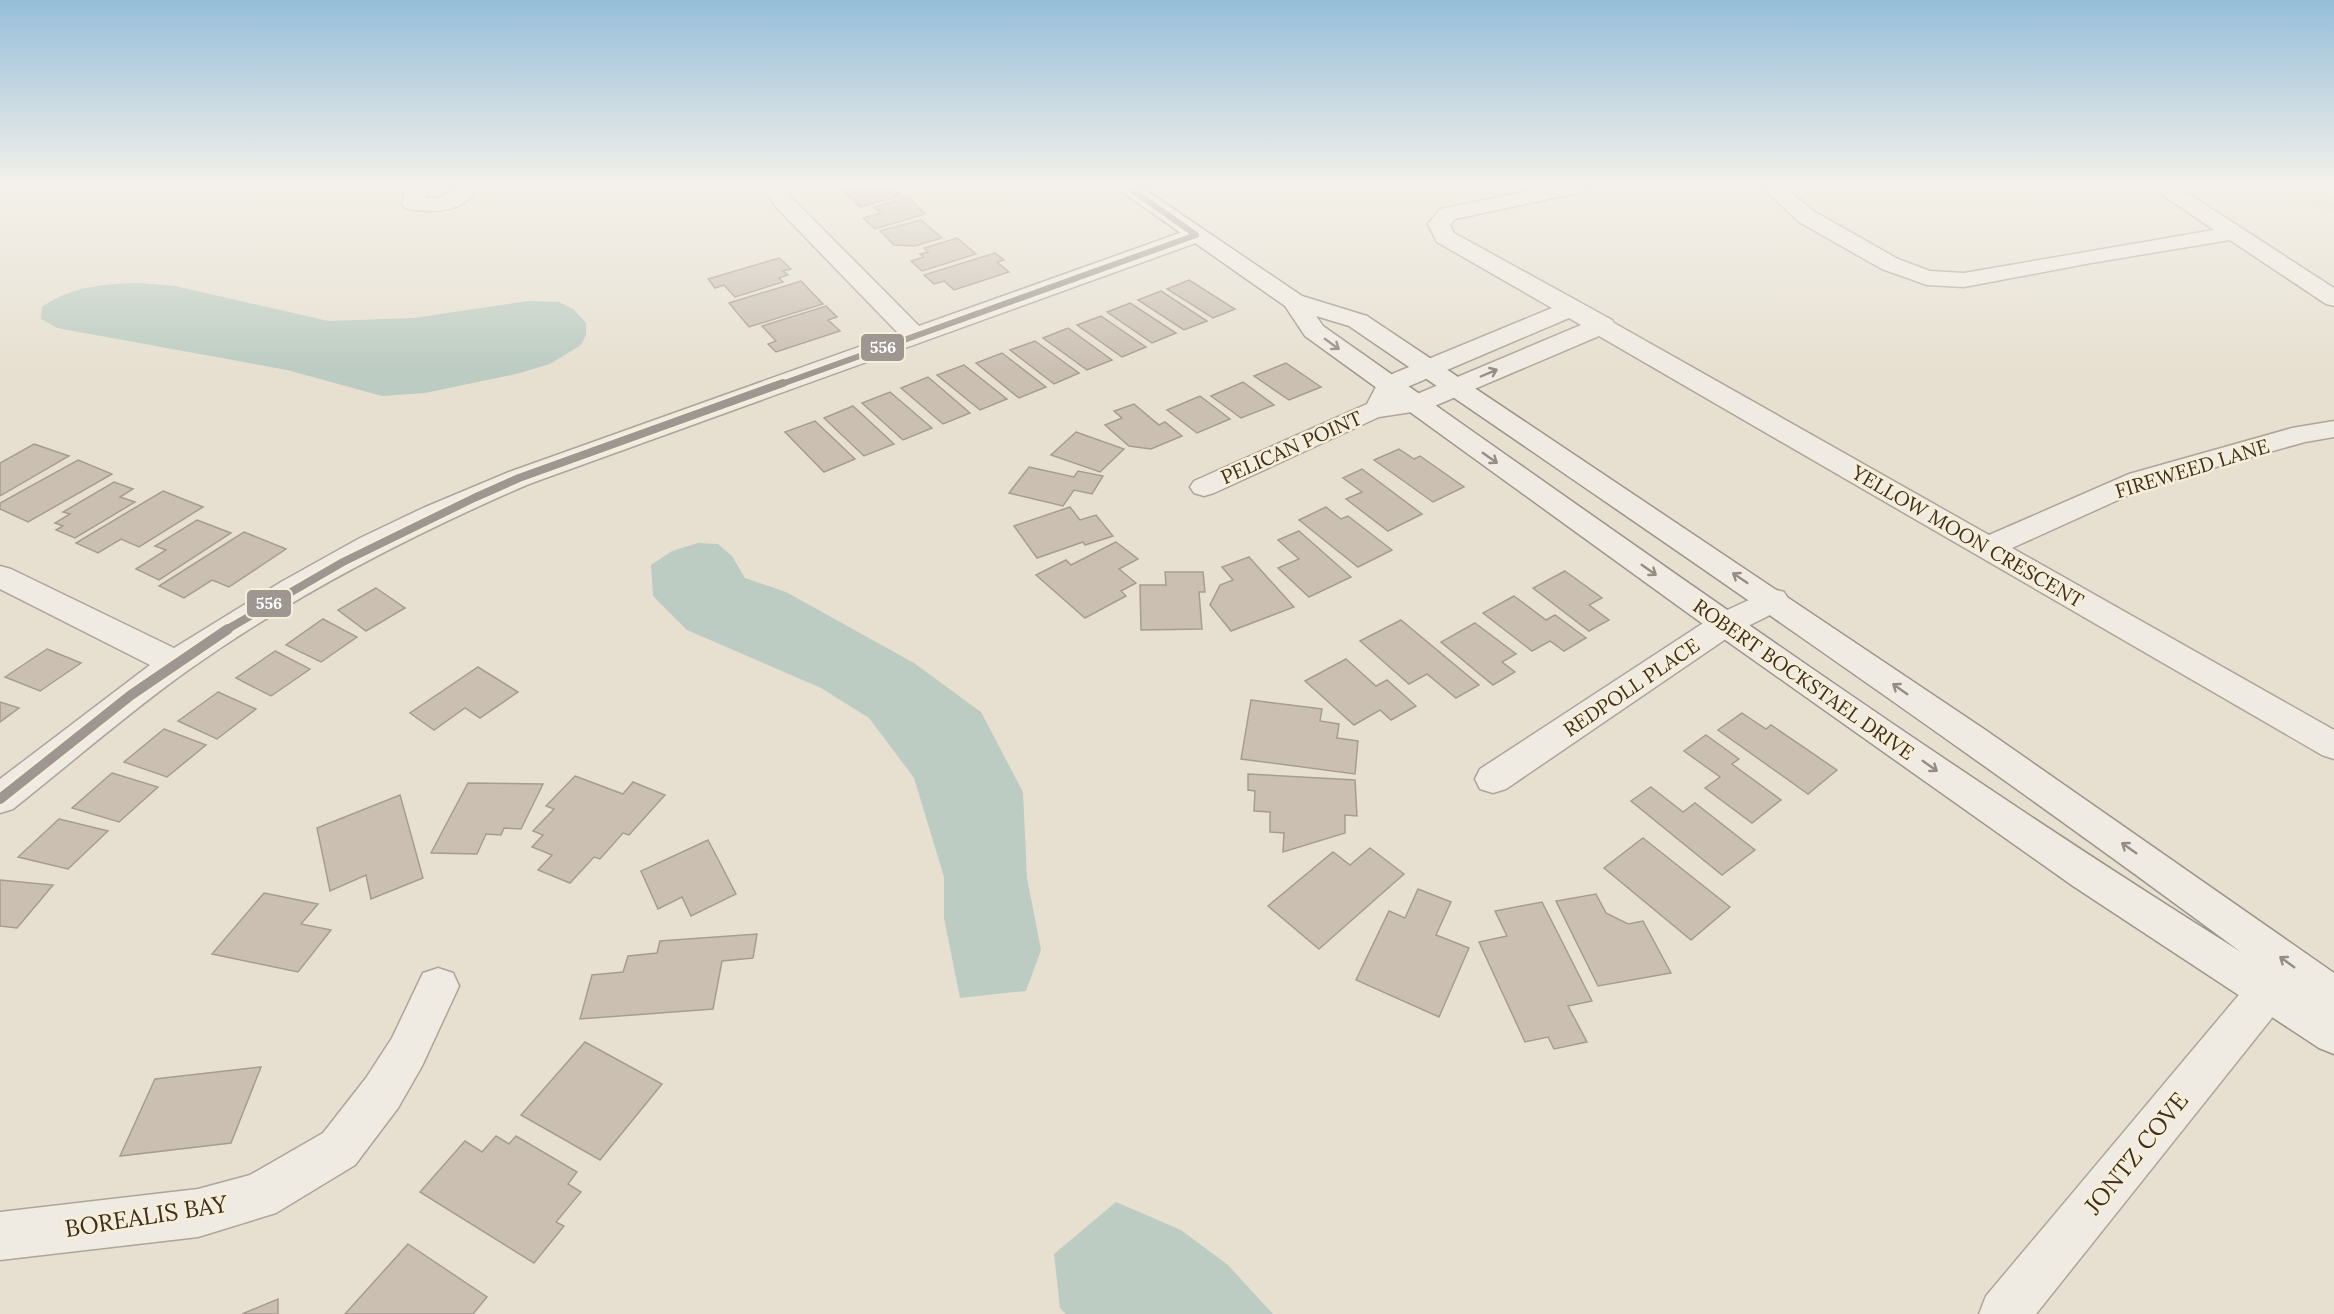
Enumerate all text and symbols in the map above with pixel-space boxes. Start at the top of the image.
line badge: 556 [860,333,905,362]
text: 556 [870,337,896,357]
one-way arrow [1324,337,1340,350]
one-way arrow [1479,367,1498,378]
street label: PELICAN POINT [1217,405,1366,489]
street label: FIREWEED LANE [2112,433,2272,503]
one-way arrow [1482,451,1498,464]
street label: YELLOW MOON CRESCENT [1847,459,2089,613]
one-way arrow [1641,564,1657,577]
one-way arrow [1732,572,1748,584]
line badge: 556 [246,589,292,618]
text: 556 [256,593,282,613]
street label: ROBERT BOCKSTAEL DRIVE [1689,593,1919,765]
street label: REDPOLL PLACE [1558,632,1704,742]
one-way arrow [1892,683,1908,695]
one-way arrow [1921,760,1938,772]
one-way arrow [2121,842,2137,854]
one-way arrow [2279,956,2295,969]
street label: JONTZ COVE [2077,1086,2195,1221]
street label: BOREALIS BAY [62,1188,230,1244]

